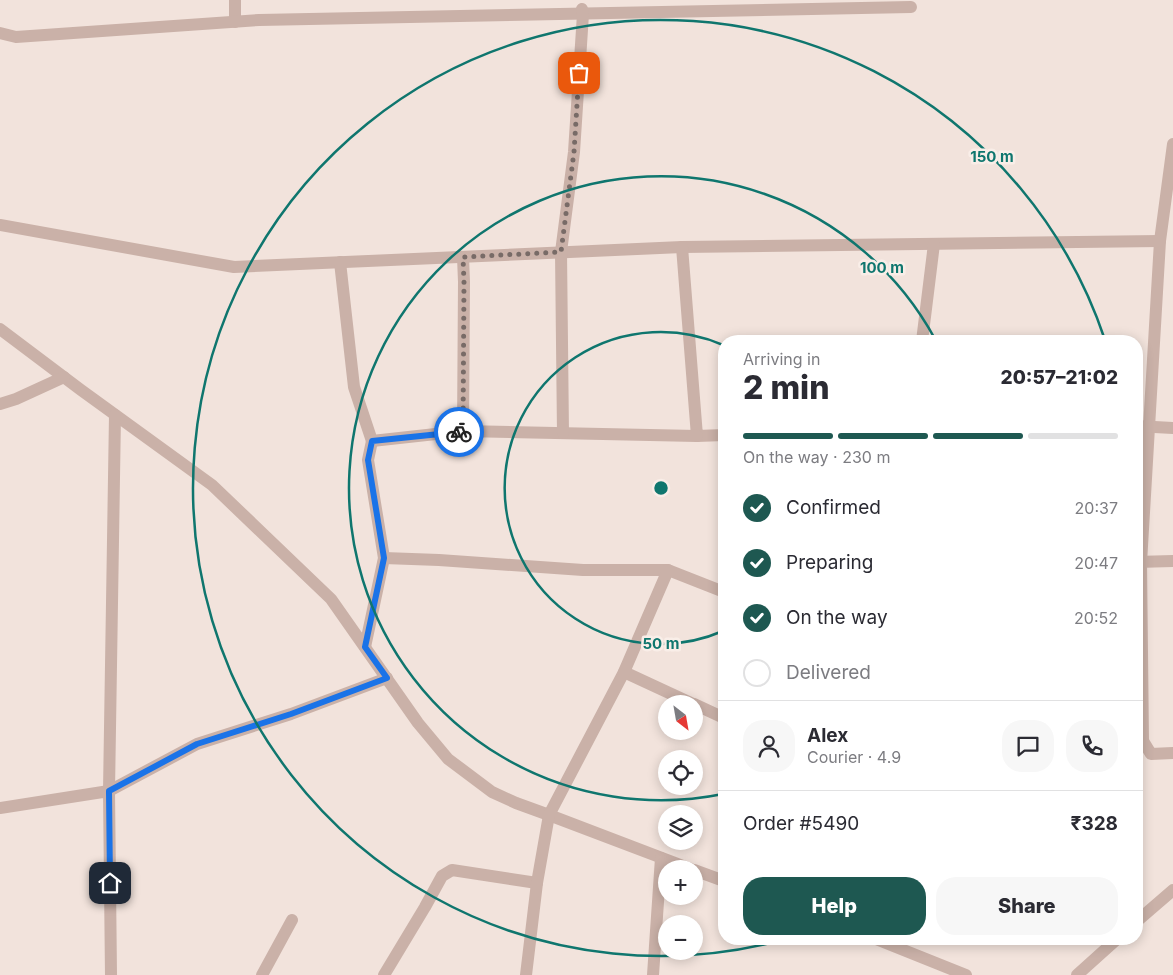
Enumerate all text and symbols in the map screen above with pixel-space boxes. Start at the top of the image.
pin [558,52,600,94]
icon: bag [565,59,593,87]
text: 150 m [970,147,1014,166]
text: 100 m [860,258,904,277]
text: Arriving in [743,349,820,369]
text: 20:57–21:02 [1001,366,1118,389]
text: 2 min [743,368,829,407]
courier [434,407,484,457]
icon: bike [445,418,473,446]
text: On the way · 230 m [743,447,890,467]
centre of rings [652,479,670,497]
icon: check [743,494,771,522]
text: Confirmed [786,496,881,519]
text: 20:37 [1075,498,1118,518]
icon: check [743,549,771,577]
text: Preparing [786,551,873,574]
text: 20:47 [1074,553,1118,573]
icon: check [743,604,771,632]
text: On the way [786,606,888,629]
text: 20:52 [1074,608,1118,628]
text: 50 m [643,634,679,653]
text: Delivered [786,661,871,684]
north arrow [658,695,702,740]
map controls [658,695,703,960]
button: person [743,720,795,772]
button: chat [1002,720,1054,772]
button: phone [1066,720,1118,772]
text: Alex [807,724,848,747]
text: Courier · 4.9 [807,747,901,767]
button: locate [658,750,703,795]
button: layers [658,805,703,850]
text: Order #5490 [743,812,859,835]
text: ₹328 [1071,812,1118,835]
button: + [658,860,703,905]
pin [89,862,131,904]
icon: home [96,869,124,897]
button: Help [743,877,926,935]
button: Share [936,877,1118,935]
button: − [658,915,703,960]

